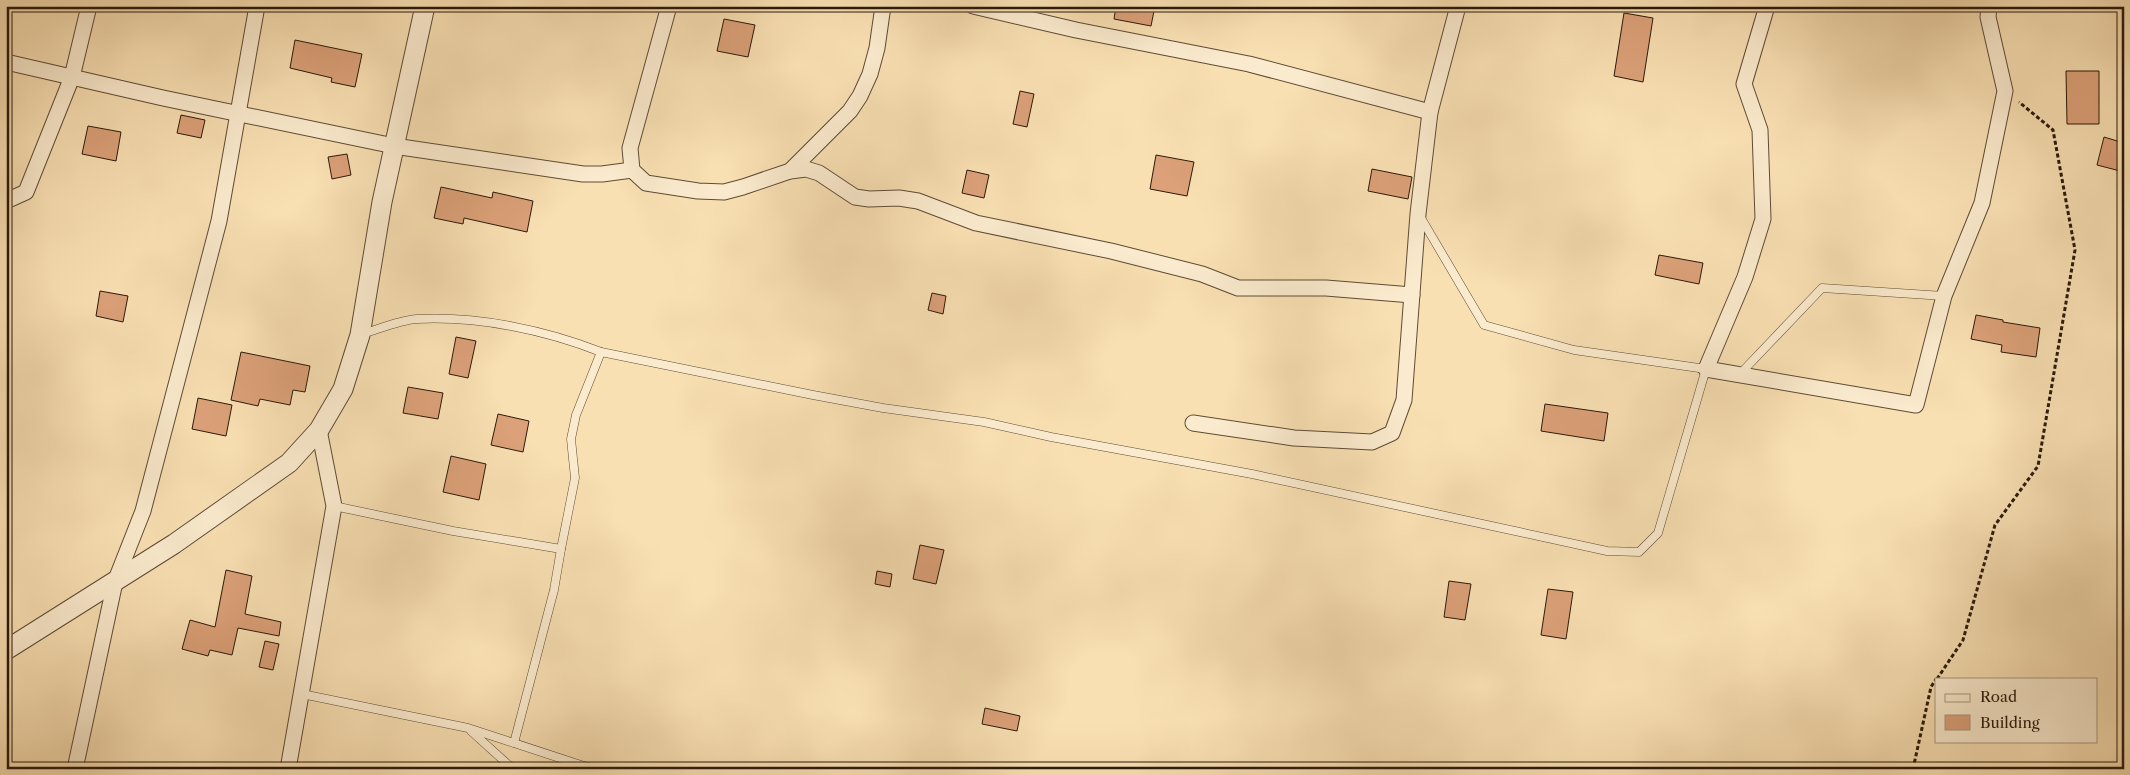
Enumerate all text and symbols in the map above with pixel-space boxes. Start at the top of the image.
legend [1935,678,2098,742]
text: Road [1980,687,2017,706]
text: Building [1980,713,2040,732]

